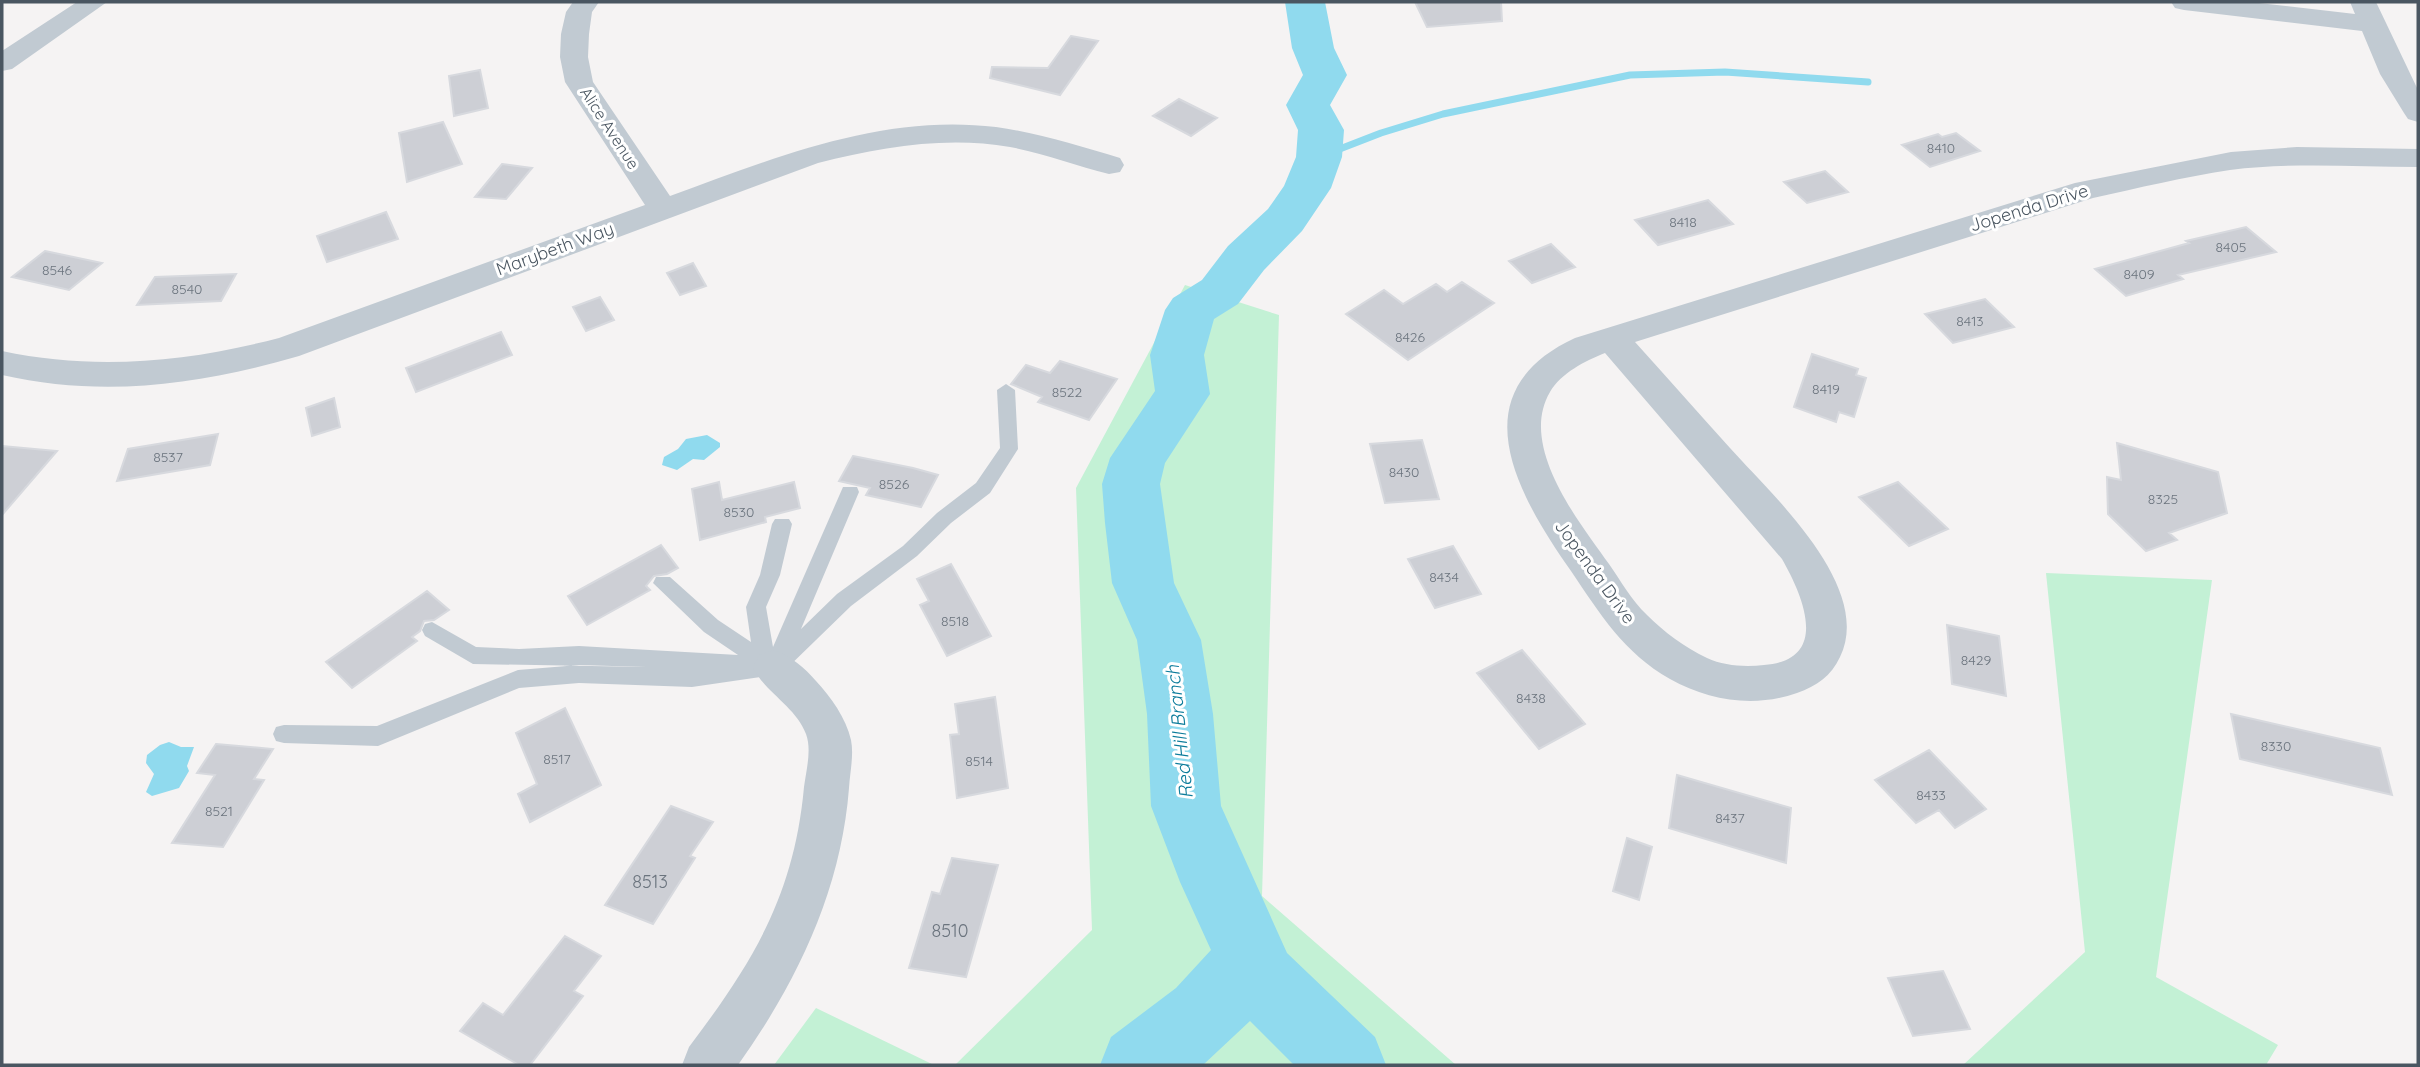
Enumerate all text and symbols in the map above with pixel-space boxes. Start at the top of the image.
street label: Alice Avenue [576,83,644,173]
house number: 8410 [1927,139,1955,157]
street label: Jopenda Drive [1967,179,2091,236]
house number: 8418 [1669,213,1697,231]
street label: Marybeth Way [493,217,617,280]
house number: 8405 [2216,238,2246,256]
house number: 8546 [42,261,73,279]
house number: 8409 [2123,265,2155,283]
house number: 8540 [172,280,202,298]
house number: 8413 [1956,312,1984,330]
house number: 8426 [1395,328,1426,346]
house number: 8419 [1812,380,1840,398]
house number: 8522 [1052,383,1083,401]
house number: 8537 [153,448,183,466]
house number: 8430 [1389,463,1419,481]
house number: 8526 [879,475,910,493]
house number: 8325 [2148,490,2178,508]
house number: 8530 [724,503,754,521]
street label: Jopenda Drive [1550,515,1641,628]
house number: 8434 [1429,568,1459,586]
house number: 8518 [941,612,969,630]
house number: 8429 [1961,651,1991,669]
water label: Red Hill Branch [1160,663,1198,800]
house number: 8438 [1516,689,1546,707]
house number: 8330 [2261,737,2291,755]
house number: 8517 [543,750,571,768]
house number: 8514 [965,752,993,770]
house number: 8433 [1916,786,1946,804]
house number: 8521 [205,802,233,820]
house number: 8437 [1715,809,1745,827]
house number: 8513 [632,870,668,893]
house number: 8510 [932,919,968,942]

